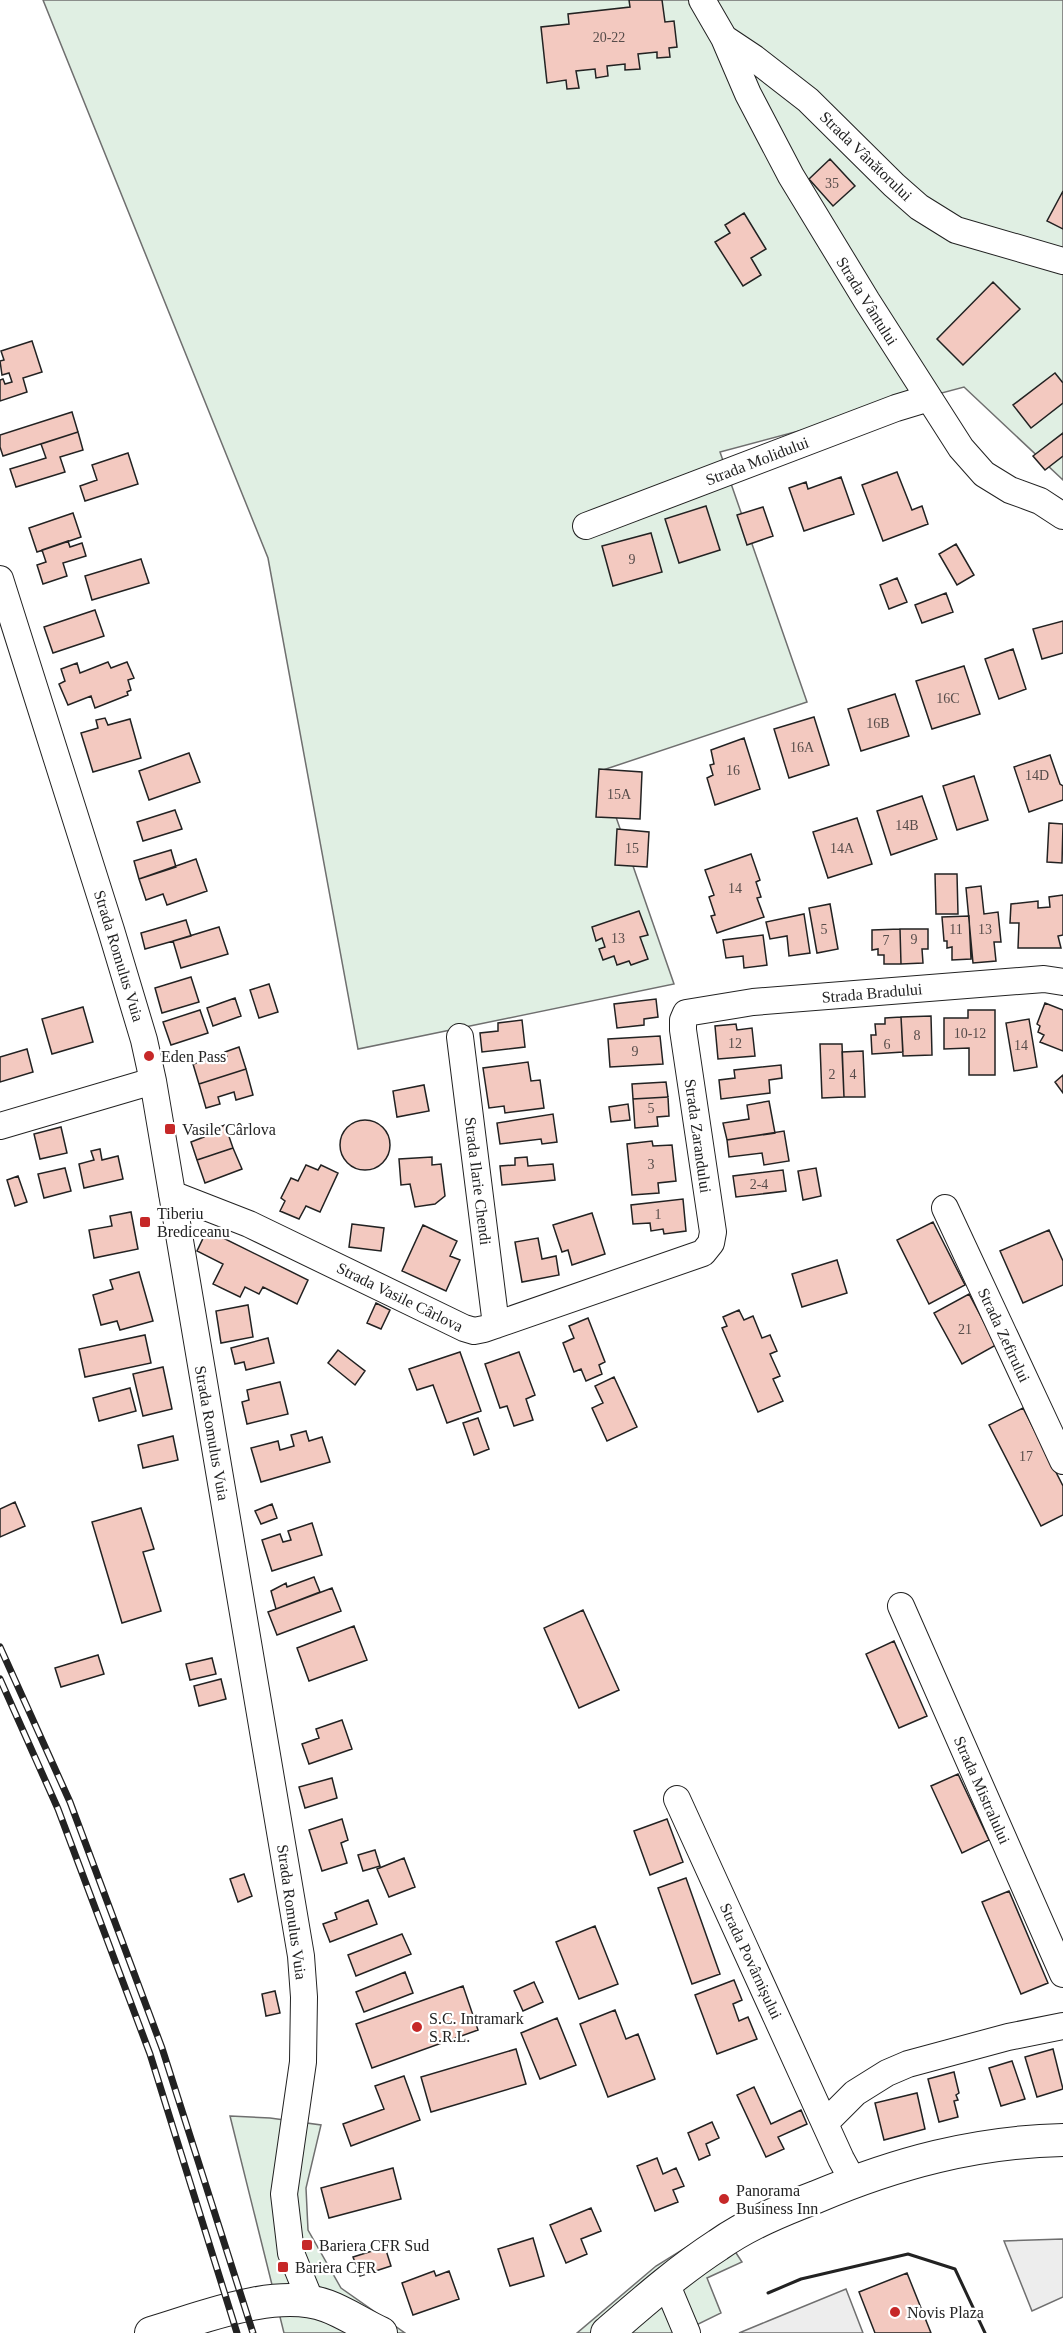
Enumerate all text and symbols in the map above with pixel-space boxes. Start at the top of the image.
house number: 20-22 [593,30,625,45]
street label: Strada Vânătorului [817,108,916,205]
house number: 35 [825,176,839,191]
street label: Strada Vântului [833,254,901,349]
street label: Strada Molidului [703,433,811,488]
house number: 9 [629,552,636,567]
house number: 16C [936,691,960,706]
house number: 16B [866,716,890,731]
house number: 16A [790,740,815,755]
house number: 16 [726,763,740,778]
house number: 14D [1025,768,1049,783]
house number: 15A [607,787,632,802]
house number: 14B [895,818,919,833]
house number: 15 [625,841,639,856]
house number: 14A [830,841,855,856]
house number: 14 [728,881,742,896]
street label: Strada Romulus Vuia [91,888,147,1024]
house number: 5 [821,922,828,937]
house number: 11 [949,922,963,937]
house number: 13 [978,922,992,937]
house number: 13 [611,931,625,946]
house number: 9 [911,932,918,947]
house number: 7 [883,933,890,948]
street label: Strada Bradului [821,980,924,1006]
house number: 10-12 [954,1026,986,1041]
house number: 8 [914,1028,921,1043]
house number: 12 [728,1036,742,1051]
house number: 6 [884,1037,891,1052]
house number: 14 [1014,1038,1028,1053]
house number: 9 [632,1044,639,1059]
place label: Eden Pass [161,1048,226,1065]
marker: Eden Pass [142,1049,156,1063]
house number: 2 [829,1067,836,1082]
house number: 4 [850,1067,857,1082]
street label: Strada Zarandului [682,1078,715,1195]
house number: 5 [648,1101,655,1116]
street label: Strada Ilarie Chendi [462,1116,494,1247]
place label: Vasile Cârlova [182,1121,276,1138]
marker: Vasile Cârlova [163,1122,177,1136]
house number: 3 [648,1157,655,1172]
house number: 2-4 [750,1177,768,1192]
place label: Tiberiu Brediceanu [157,1205,230,1240]
house number: 1 [655,1207,662,1222]
marker: Tiberiu Brediceanu [138,1215,152,1229]
street label: Strada Vasile Cârlova [334,1259,466,1335]
street label: Strada Zefirului [975,1285,1033,1385]
house number: 21 [958,1322,972,1337]
street label: Strada Romulus Vuia [192,1364,232,1502]
house number: 17 [1019,1449,1033,1464]
street label: Strada Mistralului [951,1734,1014,1847]
street label: Strada Romulus Vuia [274,1843,310,1981]
street label: Strada Povârnișului [716,1900,786,2023]
place label: S.C. Intramark S.R.L. [429,2010,524,2045]
marker: S.C. Intramark S.R.L. [410,2020,424,2034]
place label: Panorama Business Inn [736,2182,818,2217]
marker: Panorama Business Inn [717,2192,731,2206]
place label: Bariera CFR Sud [319,2237,429,2254]
marker: Bariera CFR Sud [300,2238,314,2252]
place label: Bariera CFR [295,2259,377,2276]
marker: Bariera CFR [276,2260,290,2274]
place label: Novis Plaza [907,2304,984,2321]
marker: Novis Plaza [888,2305,902,2319]

